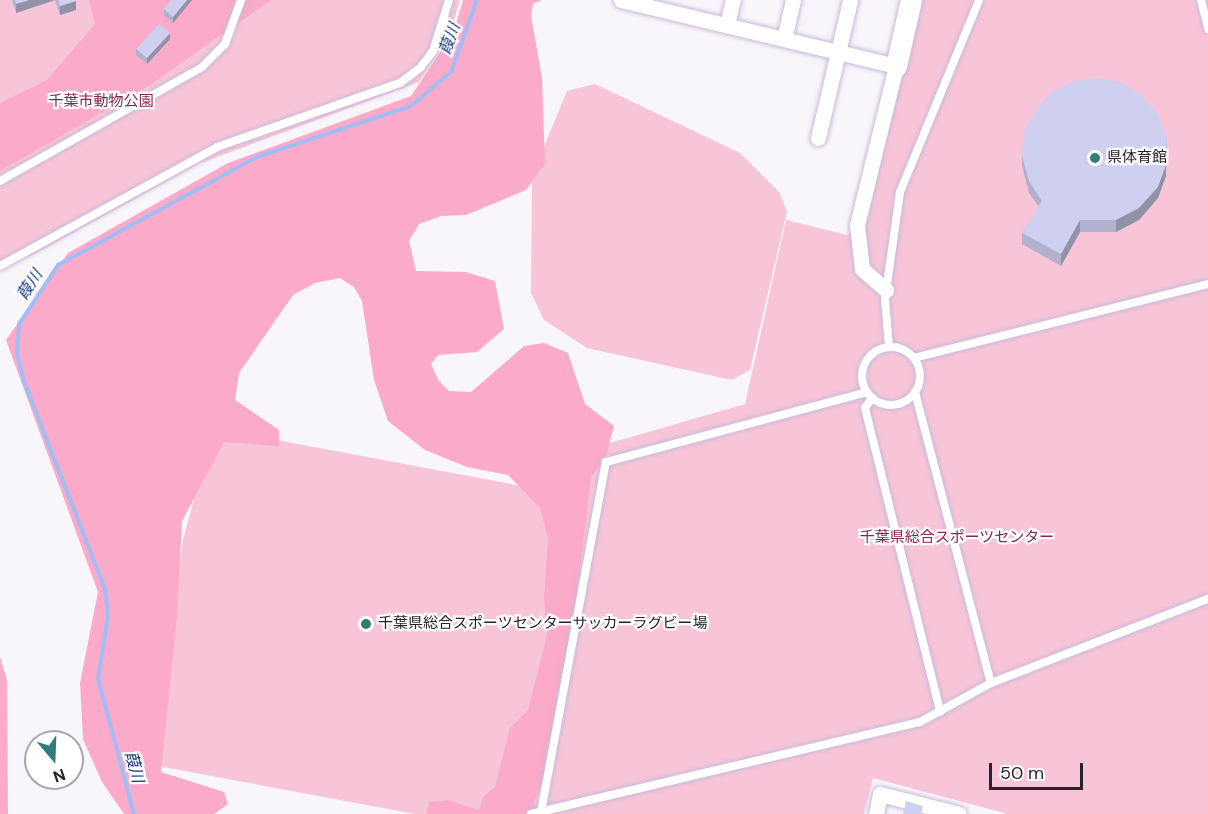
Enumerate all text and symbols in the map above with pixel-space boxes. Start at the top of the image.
water label: 葭川 [436,21,464,57]
park label: 千葉市動物公園 [49,93,153,111]
place label: 県体育館 [1107,149,1167,167]
marker: 県体育館 [1088,151,1102,165]
water label: 葭川 [13,266,47,304]
park label: 千葉県総合スポーツセンター [860,529,1054,547]
place label: 千葉県総合スポーツセンターサッカーラグビー場 [378,615,708,633]
marker: 千葉県総合スポーツセンターサッカーラグビー場 [359,617,373,631]
north arrow [24,730,84,790]
water label: 葭川 [121,749,147,785]
scale bar [992,751,1086,789]
text: 50 m [1000,761,1044,785]
text: N [50,764,68,787]

